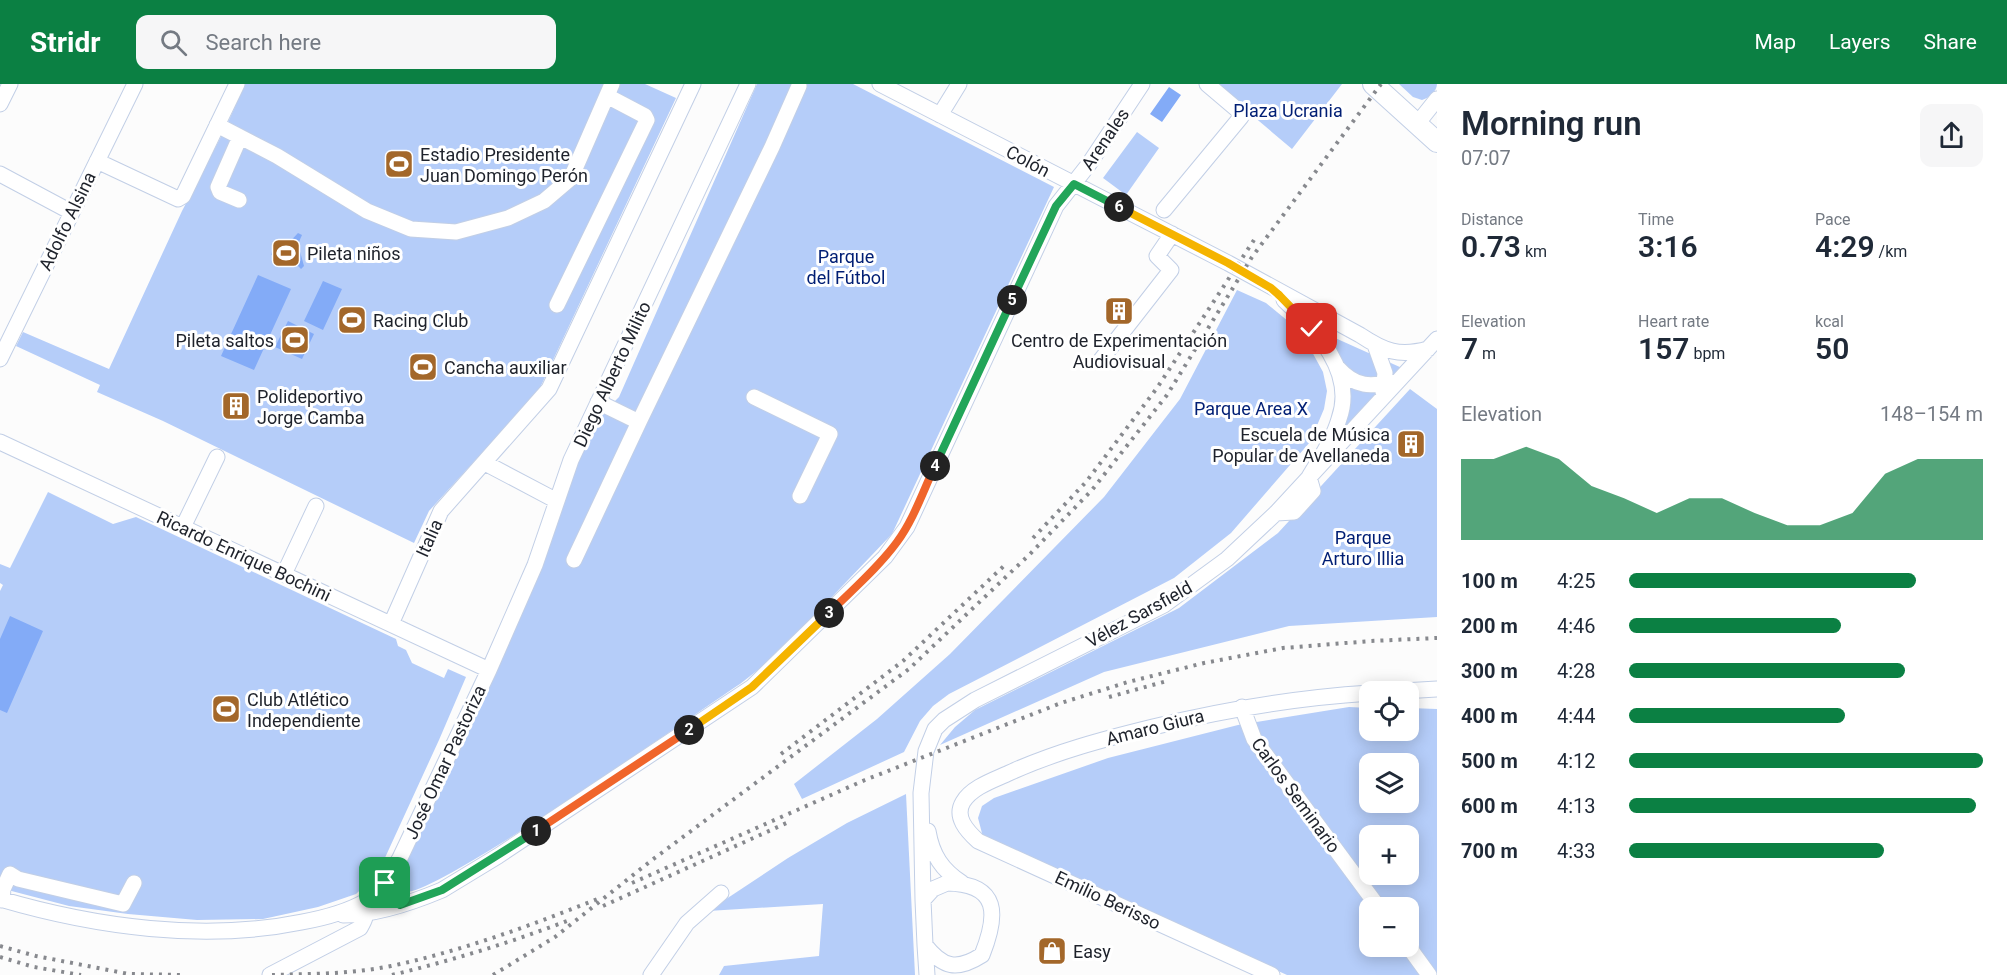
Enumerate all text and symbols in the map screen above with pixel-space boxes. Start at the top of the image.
search box [136,15,556,69]
text: Stridr [30,26,100,59]
icon: search [157,26,190,59]
text: Search here [205,30,321,55]
text: Map [1754,30,1796,54]
text: Layers [1829,30,1890,54]
text: Share [1923,30,1977,54]
park label: Plaza Ucrania [1233,100,1343,121]
street label: Arenales [1077,104,1133,174]
text: Morning run [1461,104,1642,143]
button: share [1920,104,1983,167]
street label: Colón [1003,141,1053,181]
place label: Estadio Presidente Juan Domingo Perón [420,144,588,186]
text: 07:07 [1461,146,1511,170]
sports icon: Estadio Presidente Juan Domingo Perón [383,148,415,180]
street label: Adolfo Alsina [34,168,100,274]
pin: 6 [1104,192,1134,222]
text: 6 [1114,197,1124,216]
text: Distance [1461,210,1523,229]
text: Time [1638,210,1674,229]
text: Pace [1815,210,1851,229]
text: 0.73 [1461,229,1521,264]
text: 3:16 [1638,229,1698,264]
text: 4:29 [1815,229,1875,264]
sports icon: Pileta niños [270,237,302,269]
text: km [1521,242,1547,261]
text: /km [1875,242,1907,261]
place label: Pileta niños [307,243,401,264]
park label: Parque del Fútbol [807,246,885,288]
pin: 5 [997,285,1027,315]
text: 5 [1007,290,1017,309]
building icon: Centro de Experimentación Audiovisual [1103,295,1135,327]
street label: Diego Alberto Milito [569,298,655,450]
pin [1286,303,1337,354]
sports icon: Racing Club [336,304,368,336]
place label: Racing Club [373,310,468,331]
icon: check [1295,312,1328,345]
text: Elevation [1461,312,1526,331]
text: Heart rate [1638,312,1709,331]
text: kcal [1815,312,1844,331]
sports icon: Pileta saltos [279,324,311,356]
place label: Pileta saltos [175,330,274,351]
place label: Centro de Experimentación Audiovisual [1011,330,1227,372]
text: 7 [1461,331,1478,366]
text: 157 [1638,331,1689,366]
text: 50 [1815,331,1849,366]
text: m [1478,344,1496,363]
text: bpm [1689,344,1725,363]
sports icon: Cancha auxiliar [407,351,439,383]
place label: Cancha auxiliar [444,357,567,378]
place label: Polideportivo Jorge Camba [257,386,364,428]
building icon: Polideportivo Jorge Camba [220,390,252,422]
park label: Parque Area X [1194,398,1308,419]
text: Elevation [1461,402,1542,426]
text: 148–154 m [1880,402,1983,426]
place label: Escuela de Música Popular de Avellaneda [1212,424,1390,466]
building icon: Escuela de Música Popular de Avellaneda [1395,428,1427,460]
pin: 4 [920,451,950,481]
text: 4 [930,456,940,475]
street label: Ricardo Enrique Bochini [154,506,334,606]
street label: Italia [411,516,447,560]
park label: Parque Arturo Illia [1322,527,1404,569]
text: 100 m [1461,569,1518,593]
text: 4:25 [1557,569,1596,593]
street label: Vélez Sarsfield [1082,576,1196,652]
pin: 3 [814,598,844,628]
text: 3 [824,603,834,622]
text: 200 m [1461,614,1518,638]
text: 4:46 [1557,614,1596,638]
text: 300 m [1461,659,1518,683]
text: 4:28 [1557,659,1596,683]
map controls [1359,681,1419,957]
button: locate [1359,681,1419,741]
street label: José Omar Pastoriza [400,682,490,842]
place label: Club Atlético Independiente [247,689,361,731]
sports icon: Club Atlético Independiente [210,693,242,725]
text: 400 m [1461,704,1518,728]
text: 4:44 [1557,704,1596,728]
street label: Amaro Giura [1104,705,1206,749]
pin: 2 [674,715,704,745]
text: 2 [684,720,694,739]
street label: Carlos Seminario [1247,733,1345,857]
text: 500 m [1461,749,1518,773]
text: 4:12 [1557,749,1596,773]
button: layers [1359,753,1419,813]
text: 600 m [1461,794,1518,818]
text: 4:13 [1557,794,1596,818]
pin: 1 [521,816,551,846]
text: 1 [531,821,541,840]
button: + [1359,825,1419,885]
text: 700 m [1461,839,1518,863]
text: 4:33 [1557,839,1596,863]
pin [359,857,410,908]
icon: arrive [368,866,401,899]
street label: Emilio Berisso [1052,866,1164,934]
button: − [1359,897,1419,957]
shop icon: Easy [1036,935,1068,967]
place label: Easy [1073,941,1111,962]

